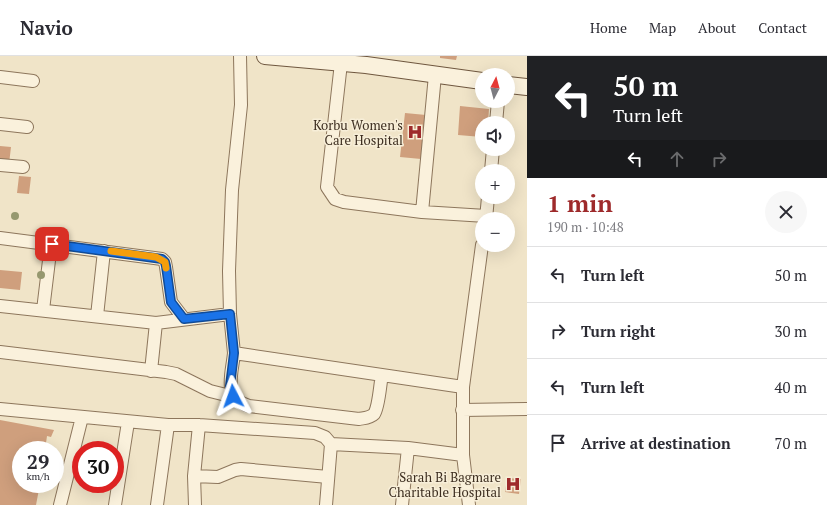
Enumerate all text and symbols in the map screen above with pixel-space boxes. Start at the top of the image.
text: Navio [20,15,73,40]
text: Home [590,18,627,37]
text: Map [649,18,676,37]
text: About [698,18,736,37]
text: Contact [758,18,807,37]
text: 50 m [613,67,678,104]
north arrow [475,68,515,108]
map controls [475,68,515,252]
icon: left [547,72,599,124]
text: Turn left [613,103,683,127]
place label: Korbu Women's Care Hospital [313,116,403,149]
button: sound [475,116,515,156]
hospital icon: Korbu Women's Care Hospital [406,123,424,141]
icon: left [624,148,646,170]
icon: ahead [666,148,688,170]
icon: right [708,148,730,170]
button: + [475,164,515,204]
text: 1 min [547,187,613,219]
button: close [765,191,807,233]
button: − [475,212,515,252]
text: 190 m · 10:48 [547,218,624,236]
pin [35,227,69,261]
icon: arrive [41,233,63,255]
icon: left [547,264,569,286]
text: Turn left [581,265,645,285]
text: 50 m [774,265,807,285]
icon: right [547,320,569,342]
text: Turn right [581,321,656,341]
text: 30 m [774,321,807,341]
position arrow [212,375,254,417]
icon: left [547,376,569,398]
text: Turn left [581,377,645,397]
text: 40 m [774,377,807,397]
icon: arrive [547,432,569,454]
text: Arrive at destination [581,433,731,453]
text: 70 m [774,433,807,453]
speed limit sign: 30 [72,441,124,493]
text: 29 [27,448,49,475]
place label: Sarah Bi Bagmare Charitable Hospital [389,468,501,501]
text: km/h [26,470,50,483]
hospital icon: Sarah Bi Bagmare Charitable Hospital [504,475,522,493]

